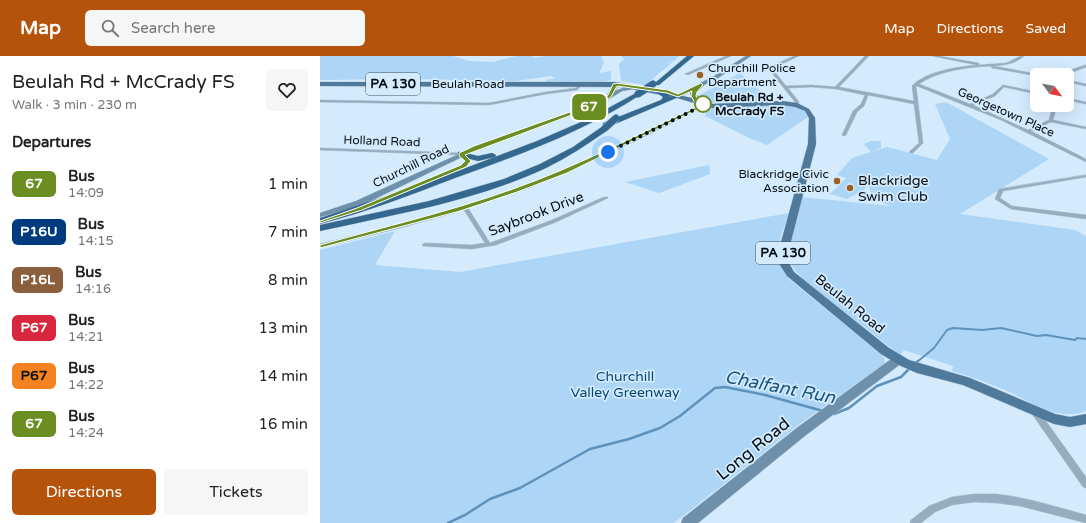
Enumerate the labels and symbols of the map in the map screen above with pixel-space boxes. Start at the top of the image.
place label: Churchill Police Department [708,61,796,89]
north arrow [1030,68,1074,112]
marker: Churchill Police Department [695,70,705,80]
road number: PA 130 [366,73,420,95]
street label: Beulah Road [432,77,504,91]
street label: Georgetown Place [955,84,1057,140]
place label: Beulah Rd + McCrady FS [715,90,785,119]
line badge: 67 [571,94,607,120]
marker: Beulah Rd + McCrady FS [694,95,712,113]
street label: Holland Road [343,133,421,149]
street label: Churchill Road [371,141,451,191]
your location [598,142,618,162]
place label: Blackridge Civic Association [738,167,829,195]
place label: Blackridge Swim Club [858,172,929,205]
marker: Blackridge Civic Association [832,176,842,186]
marker: Blackridge Swim Club [845,183,855,193]
street label: Saybrook Drive [486,188,586,240]
road number: PA 130 [756,242,810,264]
street label: Beulah Road [812,271,888,337]
water label: Chalfant Run [723,366,838,409]
park label: Churchill Valley Greenway [570,368,680,401]
street label: Long Road [712,413,794,485]

